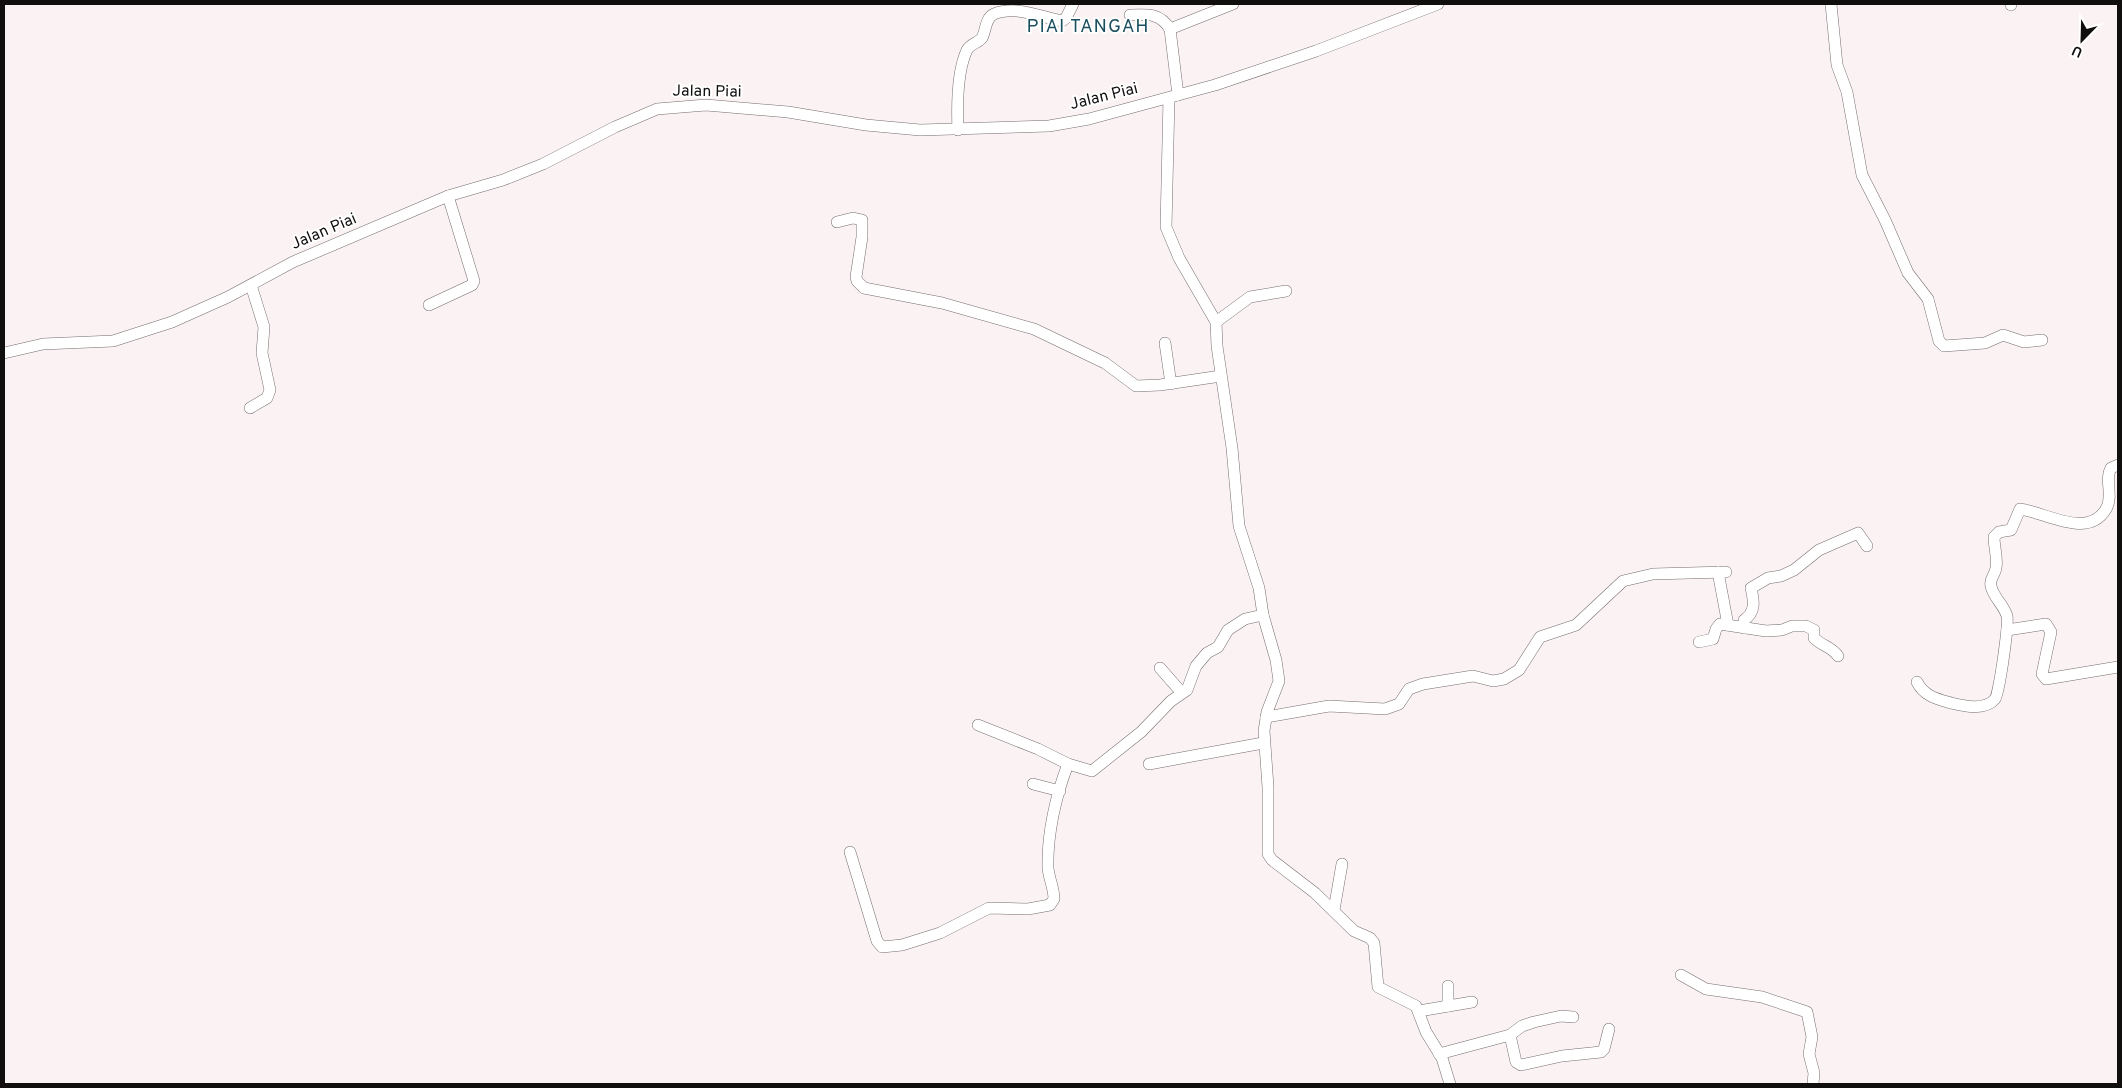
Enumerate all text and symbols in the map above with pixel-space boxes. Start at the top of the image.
district label: PIAI TANGAH [1027,15,1149,39]
north arrow [2057,15,2107,65]
text: U [2070,41,2085,60]
street label: Jalan Piai [1068,79,1140,115]
street label: Jalan Piai [672,81,742,103]
street label: Jalan Piai [288,209,360,255]

